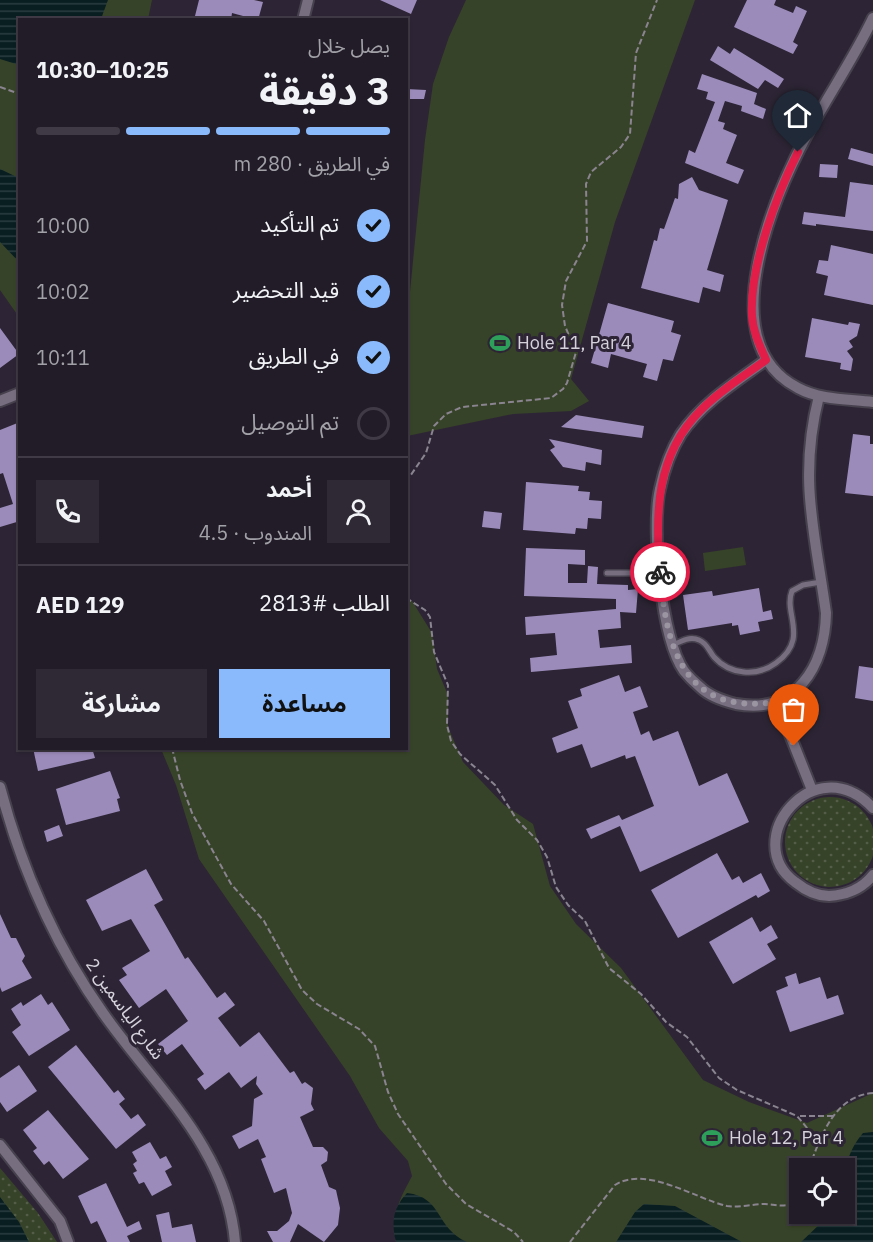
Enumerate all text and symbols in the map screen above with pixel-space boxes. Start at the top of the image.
text: يصل خلال [308,32,390,59]
text: 10:25–10:30 [36,55,169,84]
text: 3 دقيقة [259,65,390,116]
pin [772,90,823,152]
icon: home [781,99,814,132]
text: في الطريق · 280 m [234,150,390,177]
text: تم التأكيد [260,209,339,238]
icon: check [357,209,390,242]
text: 10:00 [36,212,90,239]
text: قيد التحضير [233,275,339,304]
icon: check [357,275,390,308]
text: 10:02 [36,278,90,305]
sports icon: Hole 11, Par 4 [488,331,512,355]
place label: Hole 11, Par 4 [517,331,632,354]
text: في الطريق [249,341,339,370]
icon: check [357,341,390,374]
text: 10:11 [36,344,90,371]
text: تم التوصيل [241,407,339,436]
text: أحمد [266,474,312,503]
button: phone [36,480,99,543]
button: person [327,480,390,543]
text: المندوب · 4.5 [199,519,312,546]
courier [630,542,690,602]
icon: bike [644,556,677,589]
text: الطلب #2813 [259,588,390,617]
text: AED 129 [36,590,125,619]
button: مشاركة [36,669,207,738]
button: مساعدة [219,669,390,738]
pin [768,684,819,746]
icon: bag [777,693,810,726]
street label: شارع الياسمين 2 [78,954,170,1066]
sports icon: Hole 12, Par 4 [700,1126,724,1150]
place label: Hole 12, Par 4 [729,1126,844,1149]
map controls [789,1158,855,1224]
button: locate [789,1158,855,1224]

